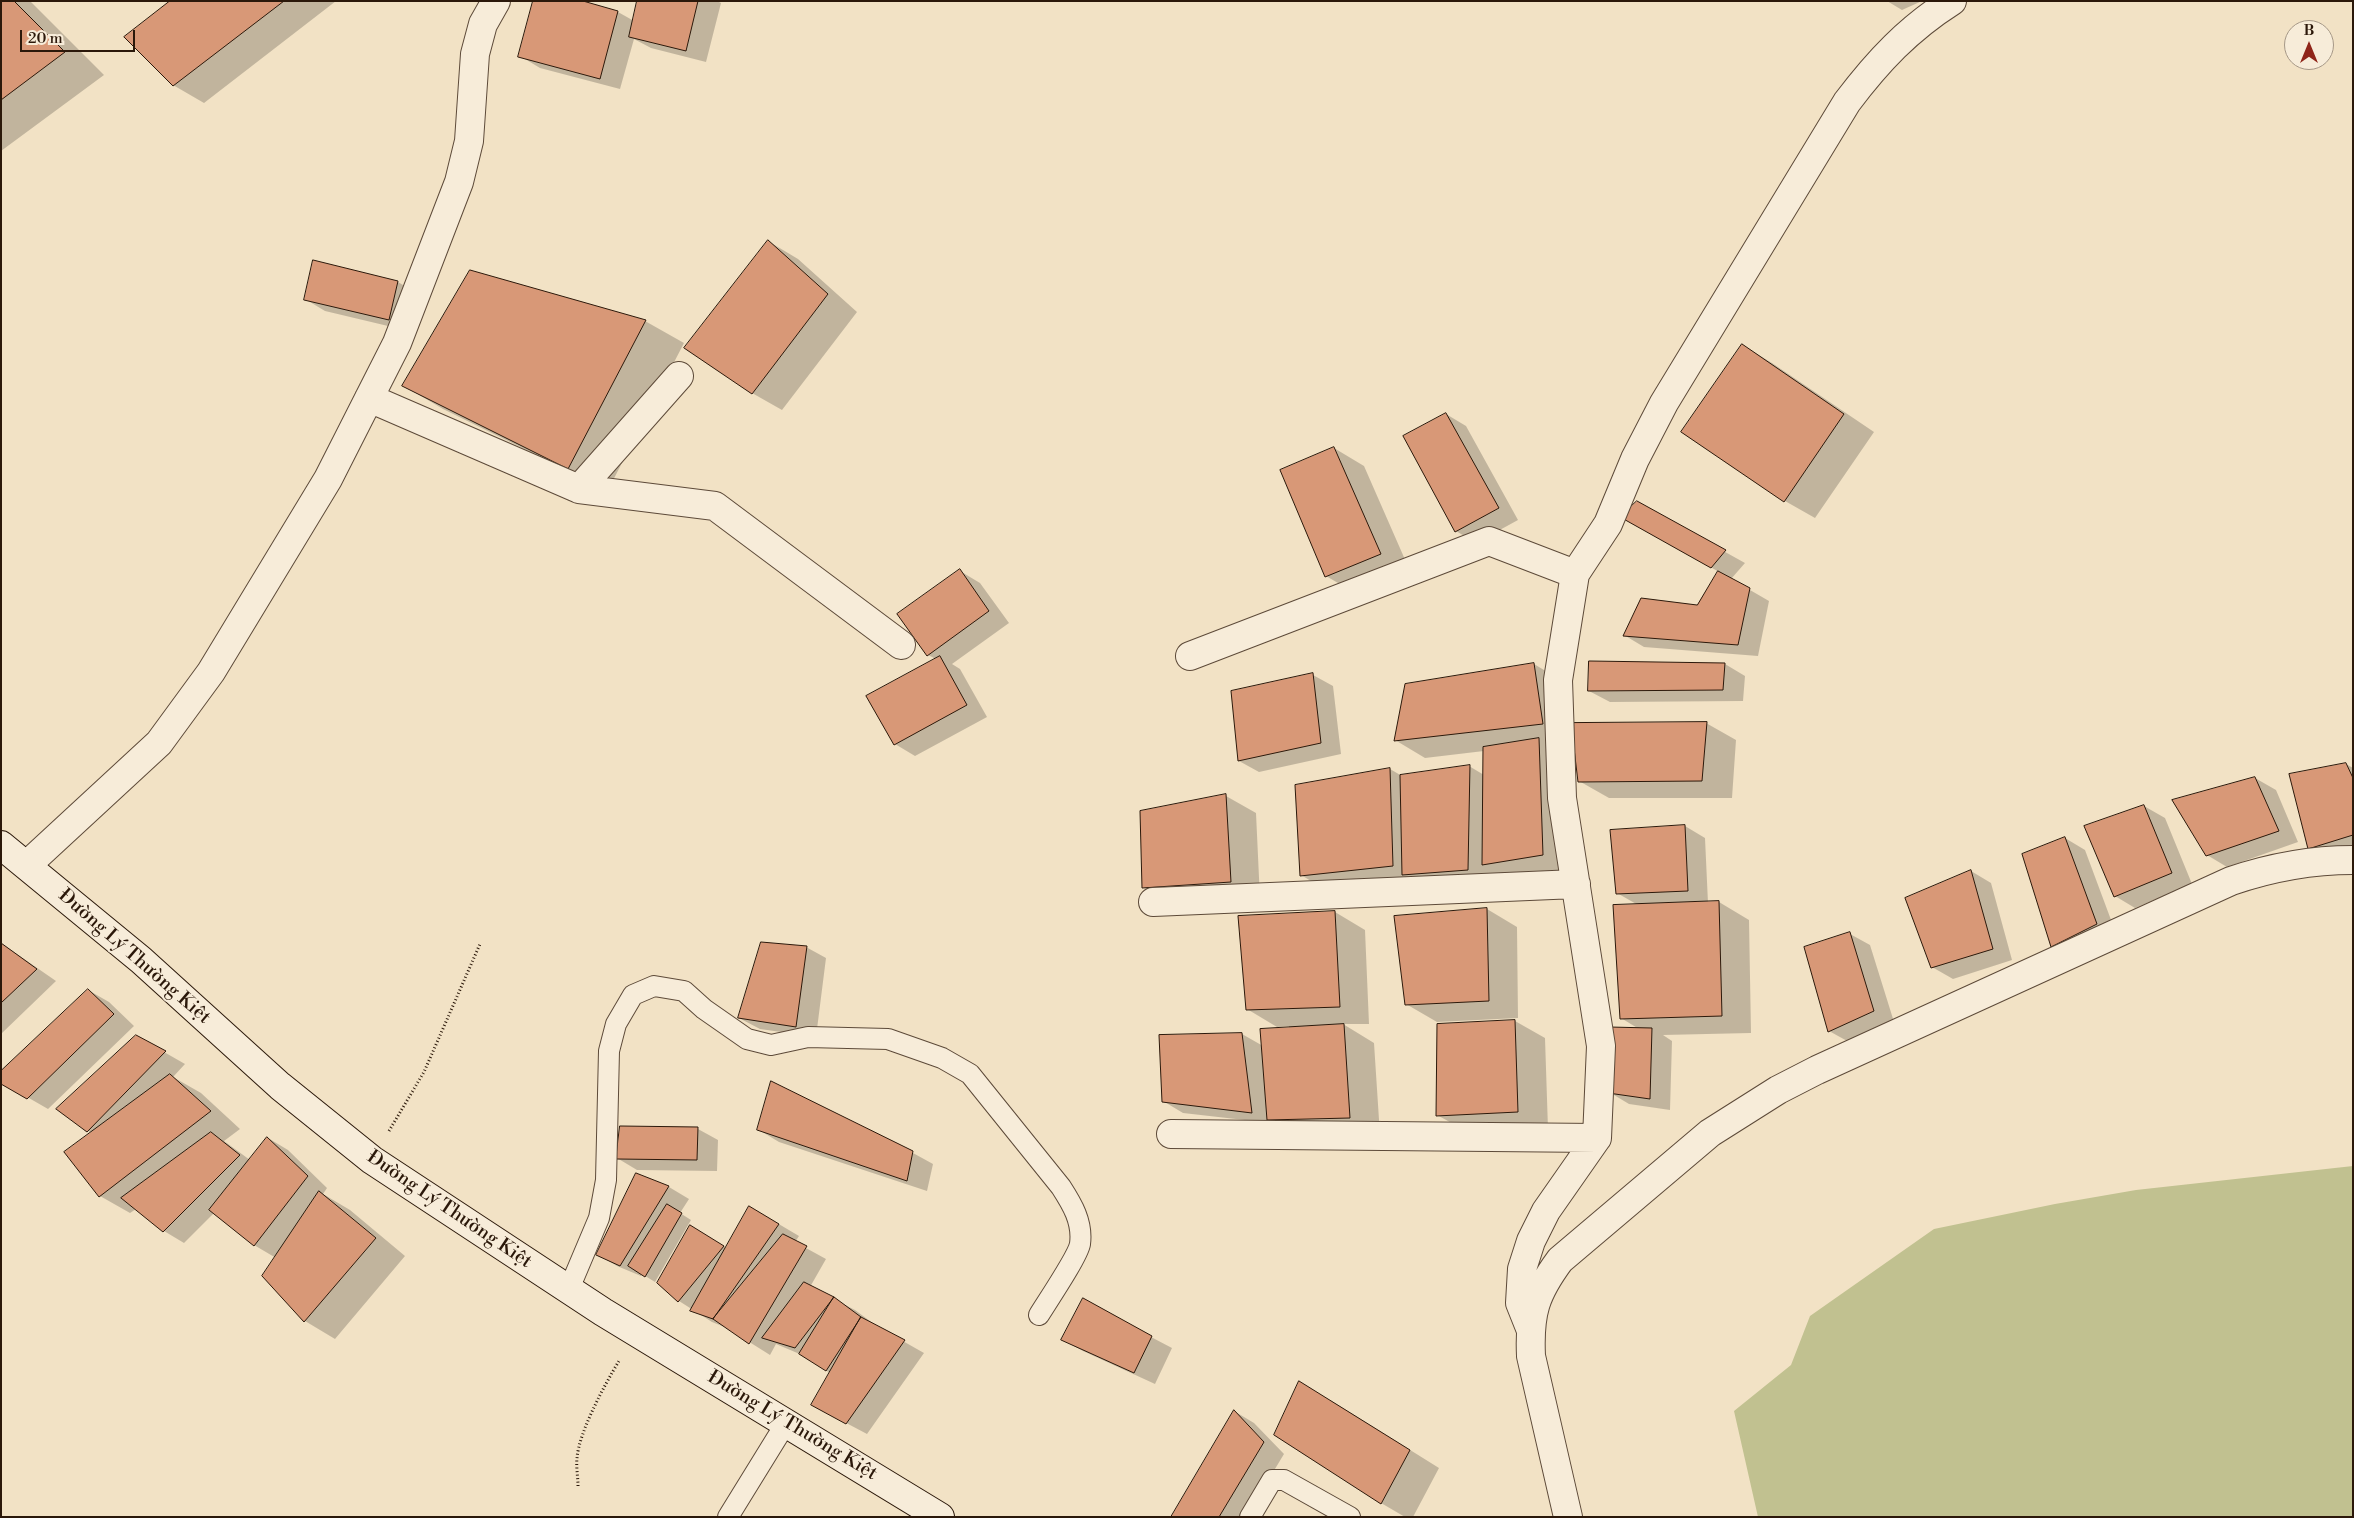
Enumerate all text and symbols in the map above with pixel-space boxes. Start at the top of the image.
scale bar [22,20,138,52]
north arrow [2284,20,2334,70]
text: B [2304,22,2314,40]
text: 20 m [28,29,63,48]
street label: Đường Lý Thường Kiệt [53,885,215,1029]
street label: Đường Lý Thường Kiệt [362,1146,536,1274]
street label: Đường Lý Thường Kiệt [703,1366,881,1486]

